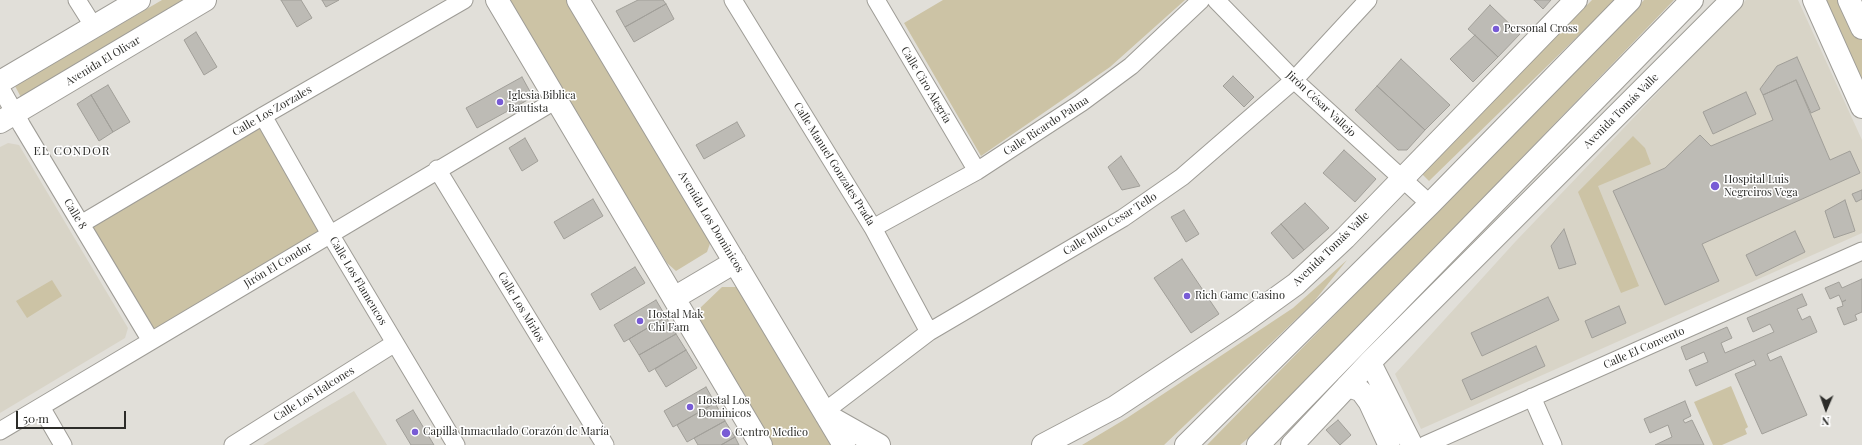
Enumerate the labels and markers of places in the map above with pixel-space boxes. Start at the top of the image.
place label: Personal Cross [1504,22,1578,36]
marker: Personal Cross [1491,24,1501,34]
place label: Iglesia Biblica Bautista [508,89,576,115]
marker: Iglesia Biblica Bautista [495,97,505,107]
place label: Hospital Luis Negreiros Vega [1724,173,1798,199]
marker: Hospital Luis Negreiros Vega [1709,180,1721,192]
place label: Rich Game Casino [1195,289,1285,303]
marker: Rich Game Casino [1182,291,1192,301]
place label: Hostal Mak Chi Fam [648,308,703,334]
marker: Hostal Mak Chi Fam [635,316,645,326]
place label: Hostal Los Dominicos [698,394,751,420]
marker: Hostal Los Dominicos [685,402,695,412]
place label: Capilla Inmaculado Corazón de María [423,425,609,439]
place label: Centro Medico [735,426,808,440]
marker: Capilla Inmaculado Corazón de María [410,427,420,437]
marker: Centro Medico [720,427,732,439]

